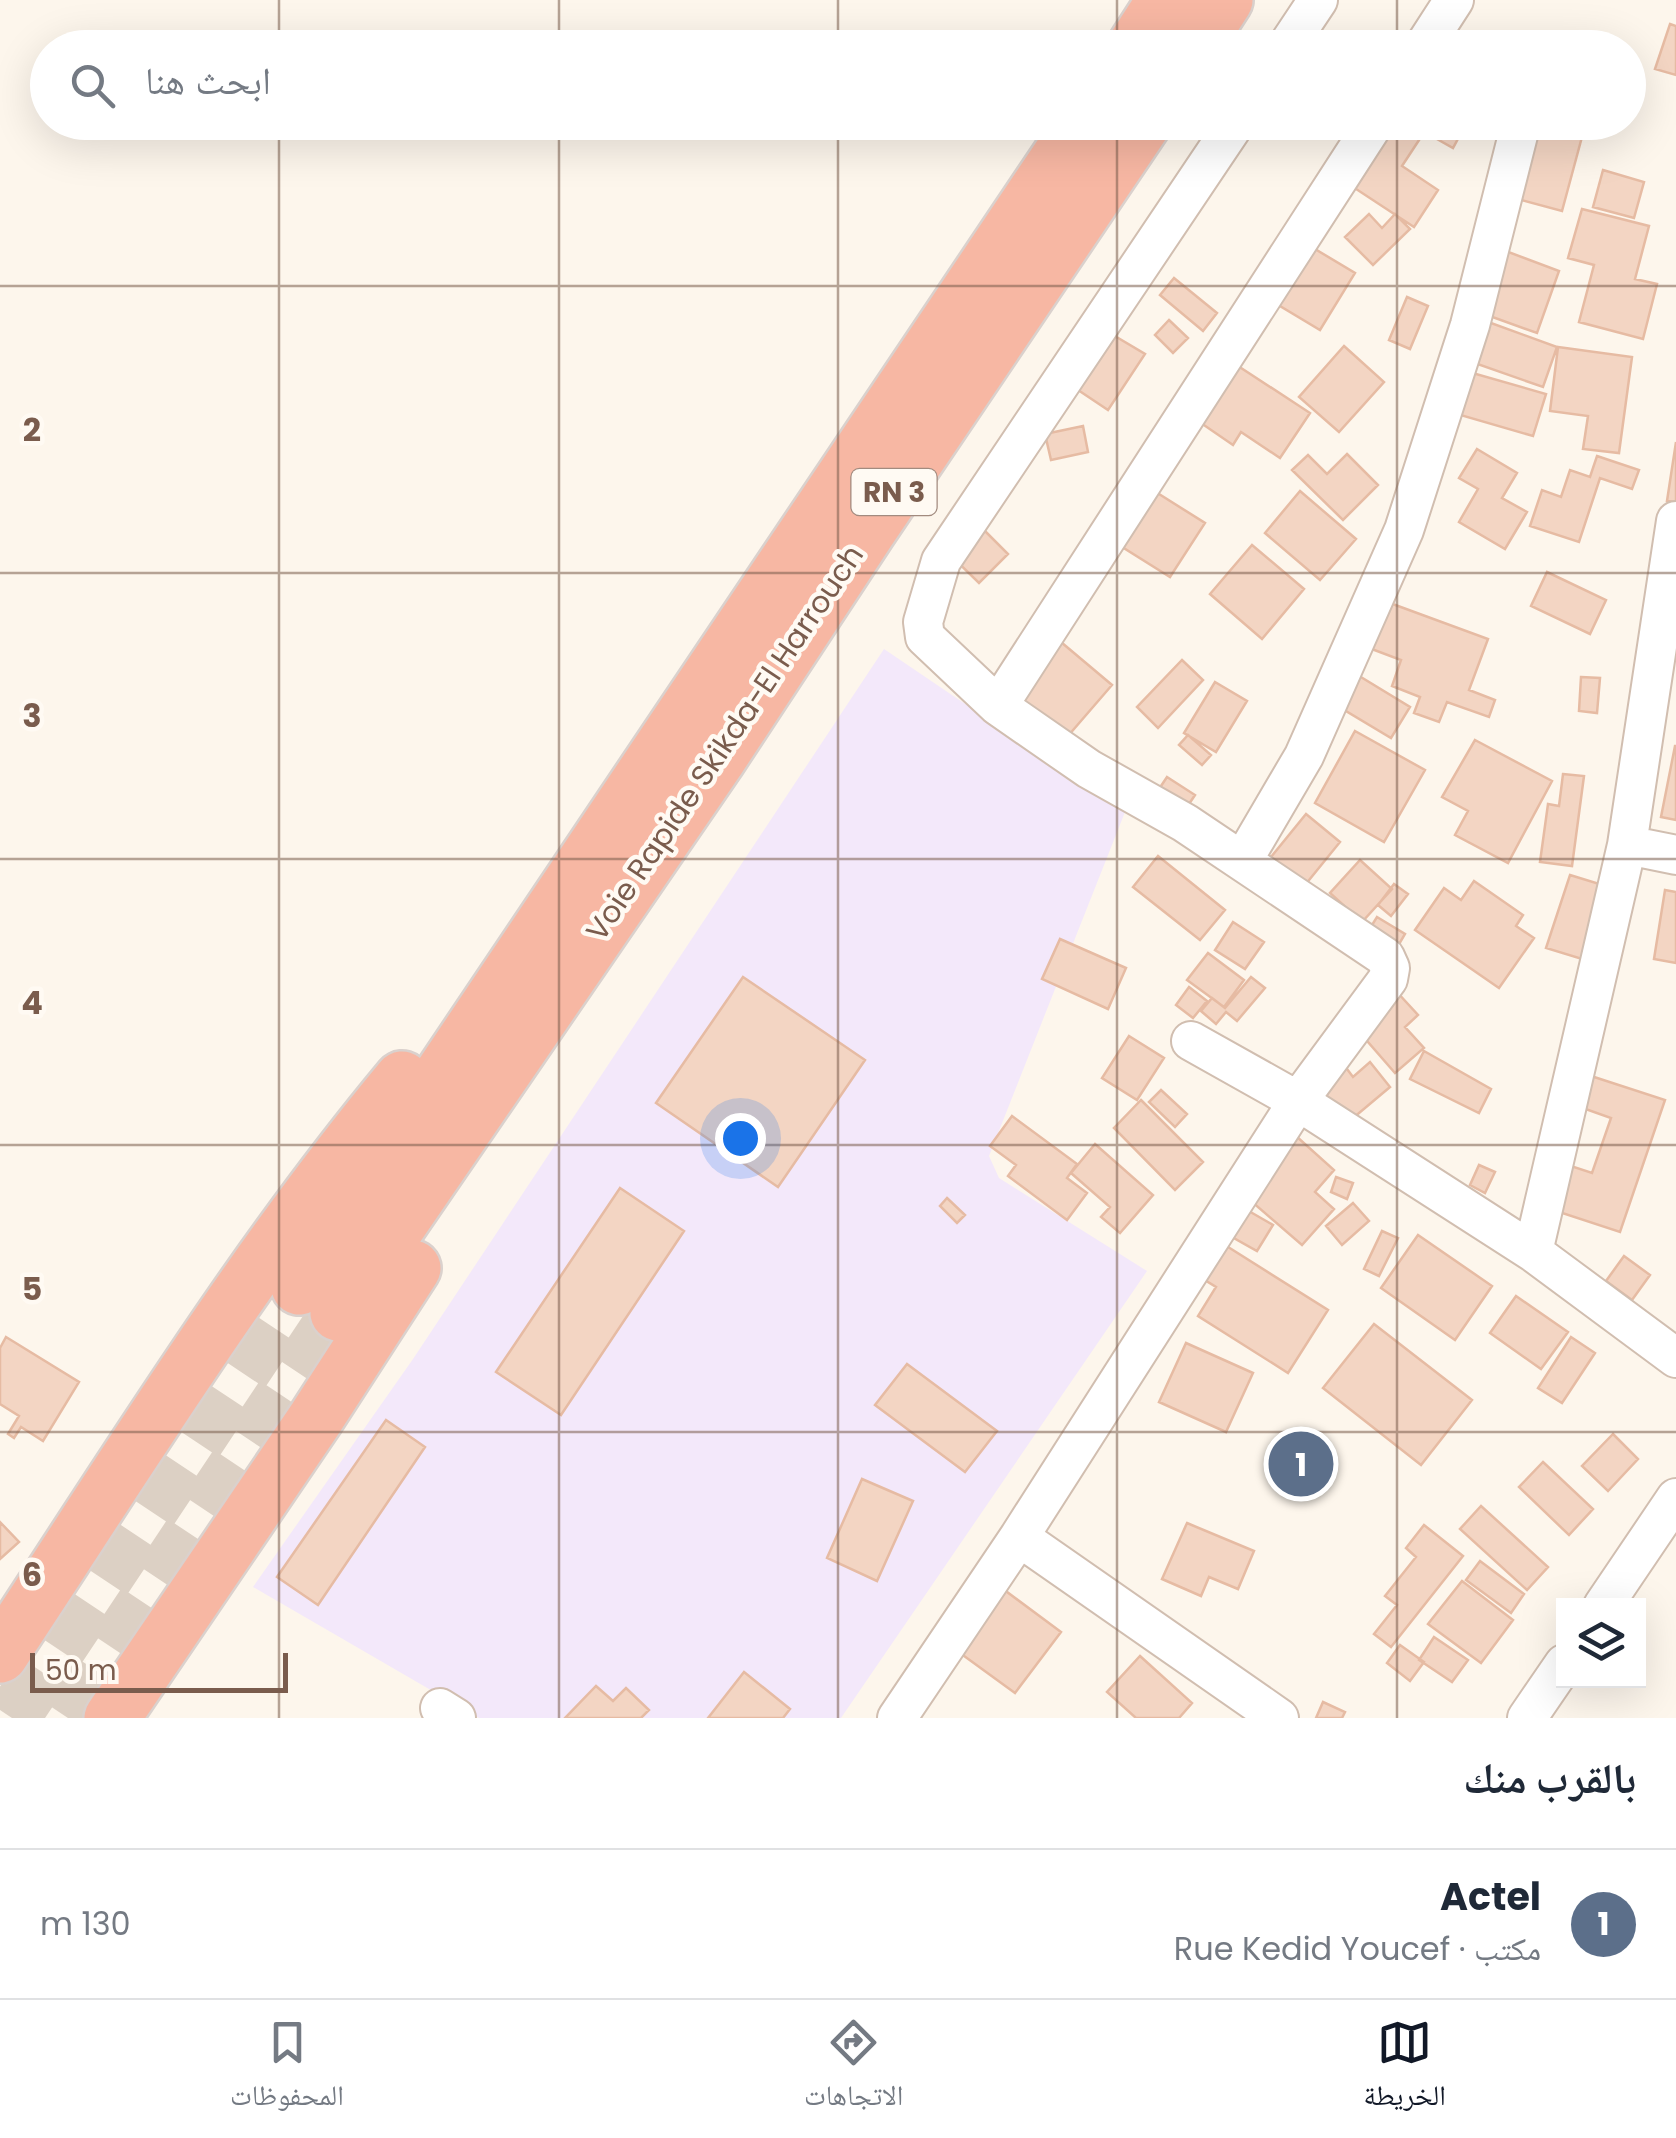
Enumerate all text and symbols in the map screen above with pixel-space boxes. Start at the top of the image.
search box [30,30,1646,140]
text: ابحث هنا [145,54,271,107]
icon: search [65,58,120,113]
text: 2 [23,407,41,452]
road number: RN 3 [852,469,936,515]
street label: Voie Rapide Skikda-El Harrouch [575,536,874,949]
text: 3 [22,693,42,738]
text: 4 [21,980,43,1025]
your location [715,1113,766,1164]
text: 5 [22,1266,42,1311]
pin: 1 [1268,1426,1334,1502]
text: 6 [22,1552,42,1597]
map controls [1556,1598,1646,1688]
button: layers [1556,1598,1646,1688]
scale bar [30,1648,288,1692]
text: 50 m [45,1651,116,1690]
text: بالقرب منك [1463,1749,1636,1808]
text: Actel [1440,1870,1541,1923]
text: 130 m [40,1901,131,1946]
text: 1 [1597,1901,1610,1946]
text: مكتب · Rue Kedid Youcef [1174,1926,1541,1971]
tab: المحفوظات [230,2015,344,2123]
tab: الاتجاهات [804,2015,903,2123]
tab: الخريطة [1364,2015,1446,2123]

